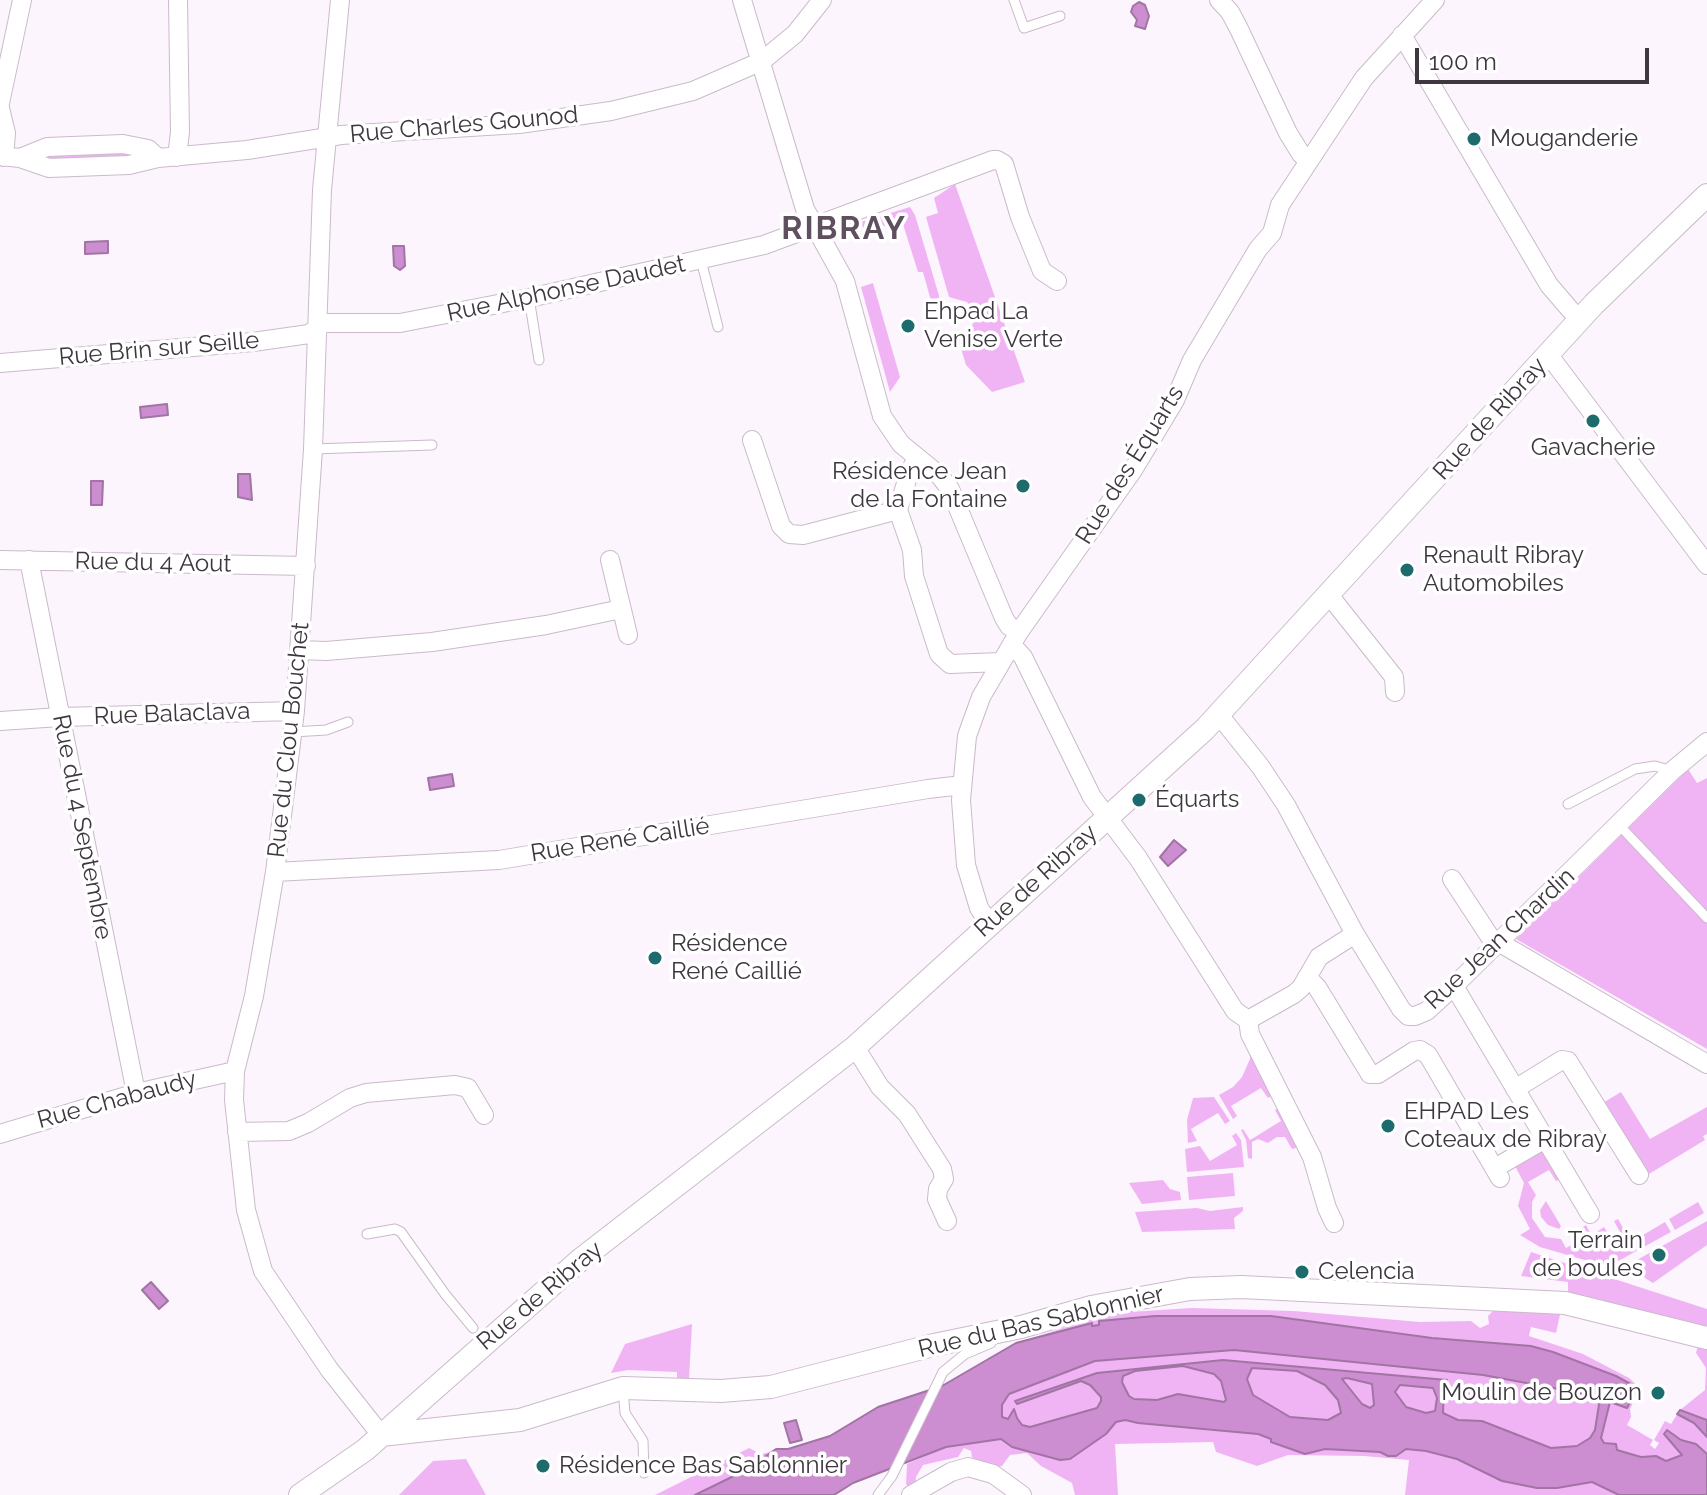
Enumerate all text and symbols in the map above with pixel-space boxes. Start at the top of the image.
scale bar [1419,32,1653,82]
text: 100 m [1429,47,1497,76]
street label: Rue Charles Gounod [349,101,579,149]
place label: Mouganderie [1490,125,1638,153]
marker: Mouganderie [1465,130,1483,148]
district label: RIBRAY [781,210,907,248]
street label: Rue Alphonse Daudet [444,250,688,328]
place label: Ehpad La Venise Verte [924,298,1063,354]
marker: Ehpad La Venise Verte [899,317,917,335]
street label: Rue Brin sur Seille [58,326,260,372]
street label: Rue de Ribray [1428,352,1552,486]
street label: Rue des Équarts [1070,381,1190,549]
marker: Gavacherie [1584,412,1602,430]
place label: Gavacherie [1531,434,1655,462]
place label: Résidence Jean de la Fontaine [832,458,1007,514]
marker: Résidence Jean de la Fontaine [1014,477,1032,495]
place label: Renault Ribray Automobiles [1423,542,1584,598]
street label: Rue du 4 Aout [74,547,232,579]
marker: Renault Ribray Automobiles [1398,561,1416,579]
street label: Rue du Clou Bouchet [262,621,316,859]
street label: Rue Balaclava [93,697,251,731]
street label: Rue du 4 Septembre [46,712,118,942]
place label: Équarts [1155,786,1239,814]
marker: Équarts [1130,791,1148,809]
street label: Rue René Caillié [529,812,711,868]
street label: Rue de Ribray [969,819,1103,943]
street label: Rue Jean Chardin [1419,862,1581,1016]
place label: Résidence René Caillié [671,930,802,986]
marker: Résidence René Caillié [646,949,664,967]
street label: Rue Chabaudy [34,1065,200,1135]
place label: EHPAD Les Coteaux de Ribray [1404,1098,1607,1154]
marker: EHPAD Les Coteaux de Ribray [1379,1117,1397,1135]
place label: Terrain de boules [1532,1227,1643,1283]
street label: Rue de Ribray [471,1235,609,1357]
marker: Terrain de boules [1650,1246,1668,1264]
place label: Celencia [1318,1258,1415,1286]
marker: Celencia [1293,1263,1311,1281]
street label: Rue du Bas Sablonnier [915,1280,1167,1364]
place label: Moulin de Bouzon [1441,1379,1642,1407]
marker: Moulin de Bouzon [1649,1384,1667,1402]
place label: Résidence Bas Sablonnier [559,1452,847,1480]
marker: Résidence Bas Sablonnier [534,1457,552,1475]

